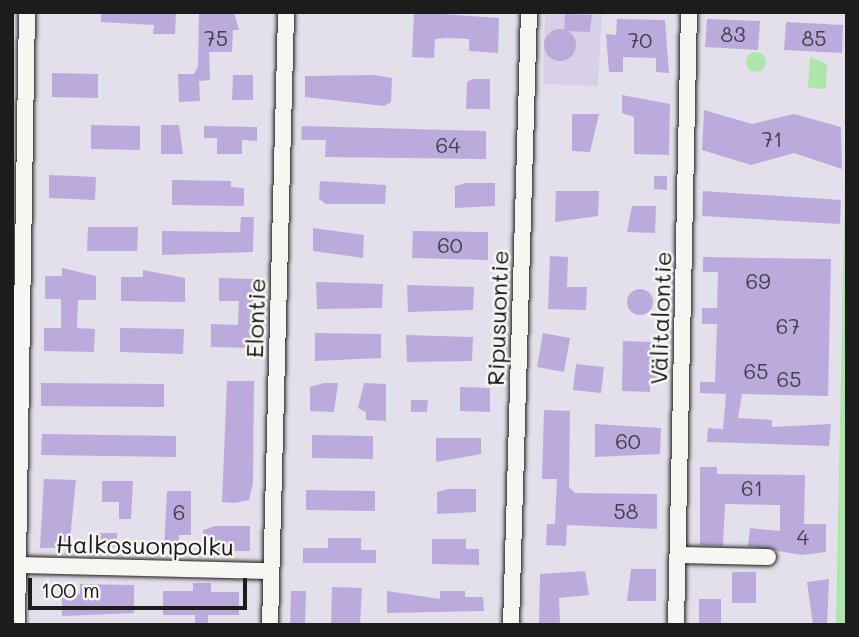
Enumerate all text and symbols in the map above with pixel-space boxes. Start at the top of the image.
house number: 83 [720,21,746,47]
house number: 75 [204,25,228,51]
house number: 85 [802,25,826,51]
house number: 70 [628,27,652,53]
house number: 71 [761,126,783,152]
house number: 64 [435,132,461,158]
house number: 60 [437,232,463,258]
street label: Ripusuontie [480,250,514,386]
street label: Välitalontie [643,251,677,385]
house number: 69 [745,268,771,294]
street label: Elontie [239,277,271,359]
house number: 67 [776,313,800,339]
house number: 65 [744,358,768,384]
house number: 65 [777,366,801,392]
house number: 60 [615,428,641,454]
house number: 61 [741,475,763,501]
house number: 58 [614,498,638,524]
house number: 6 [173,499,185,525]
house number: 4 [797,524,809,550]
street label: Halkosuonpolku [56,529,234,561]
scale bar [32,564,250,608]
text: 100 m [41,576,100,603]

